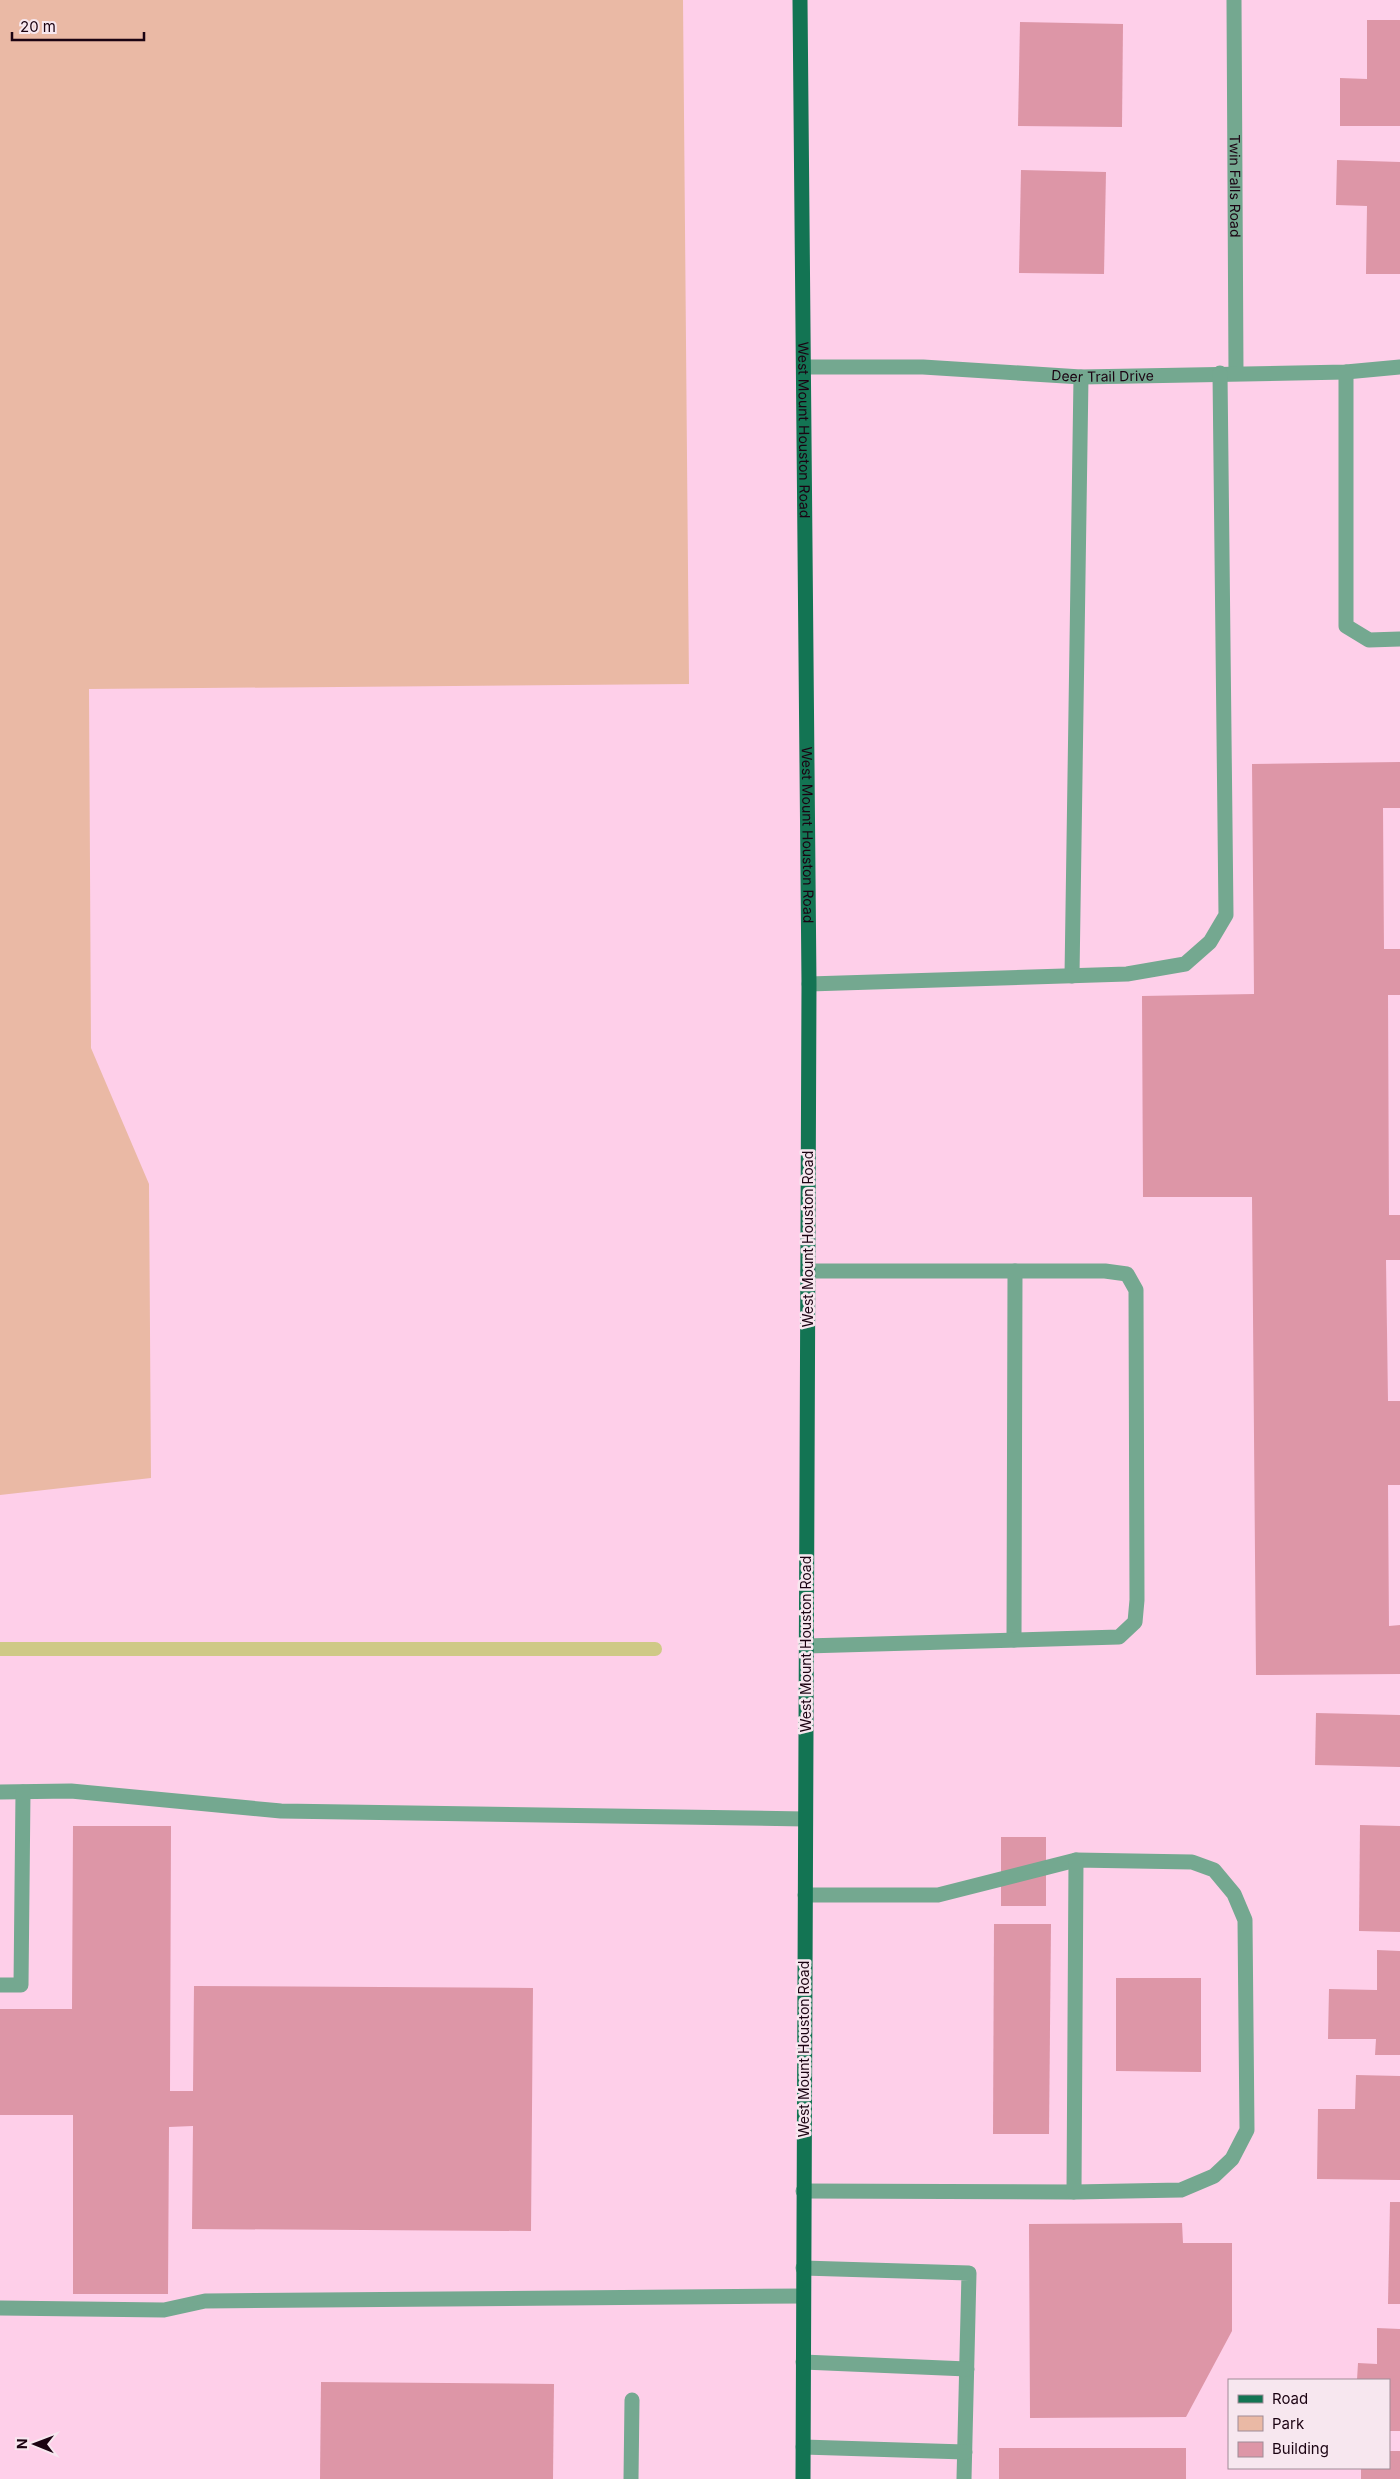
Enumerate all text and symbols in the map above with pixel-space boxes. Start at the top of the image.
scale bar [12,10,145,42]
text: 20 m [20,17,56,36]
street label: Twin Falls Road [1227,134,1244,238]
street label: West Mount Houston Road [795,342,814,518]
street label: Deer Trail Drive [1051,366,1154,385]
street label: West Mount Houston Road [799,747,817,923]
street label: West Mount Houston Road [799,1151,816,1327]
street label: West Mount Houston Road [797,1556,814,1732]
street label: West Mount Houston Road [795,1961,812,2137]
legend [1228,2379,1390,2469]
text: Road [1272,2389,1308,2408]
text: Park [1272,2414,1305,2433]
north arrow [10,2419,60,2469]
text: N [13,2438,30,2449]
text: Building [1272,2439,1329,2458]

